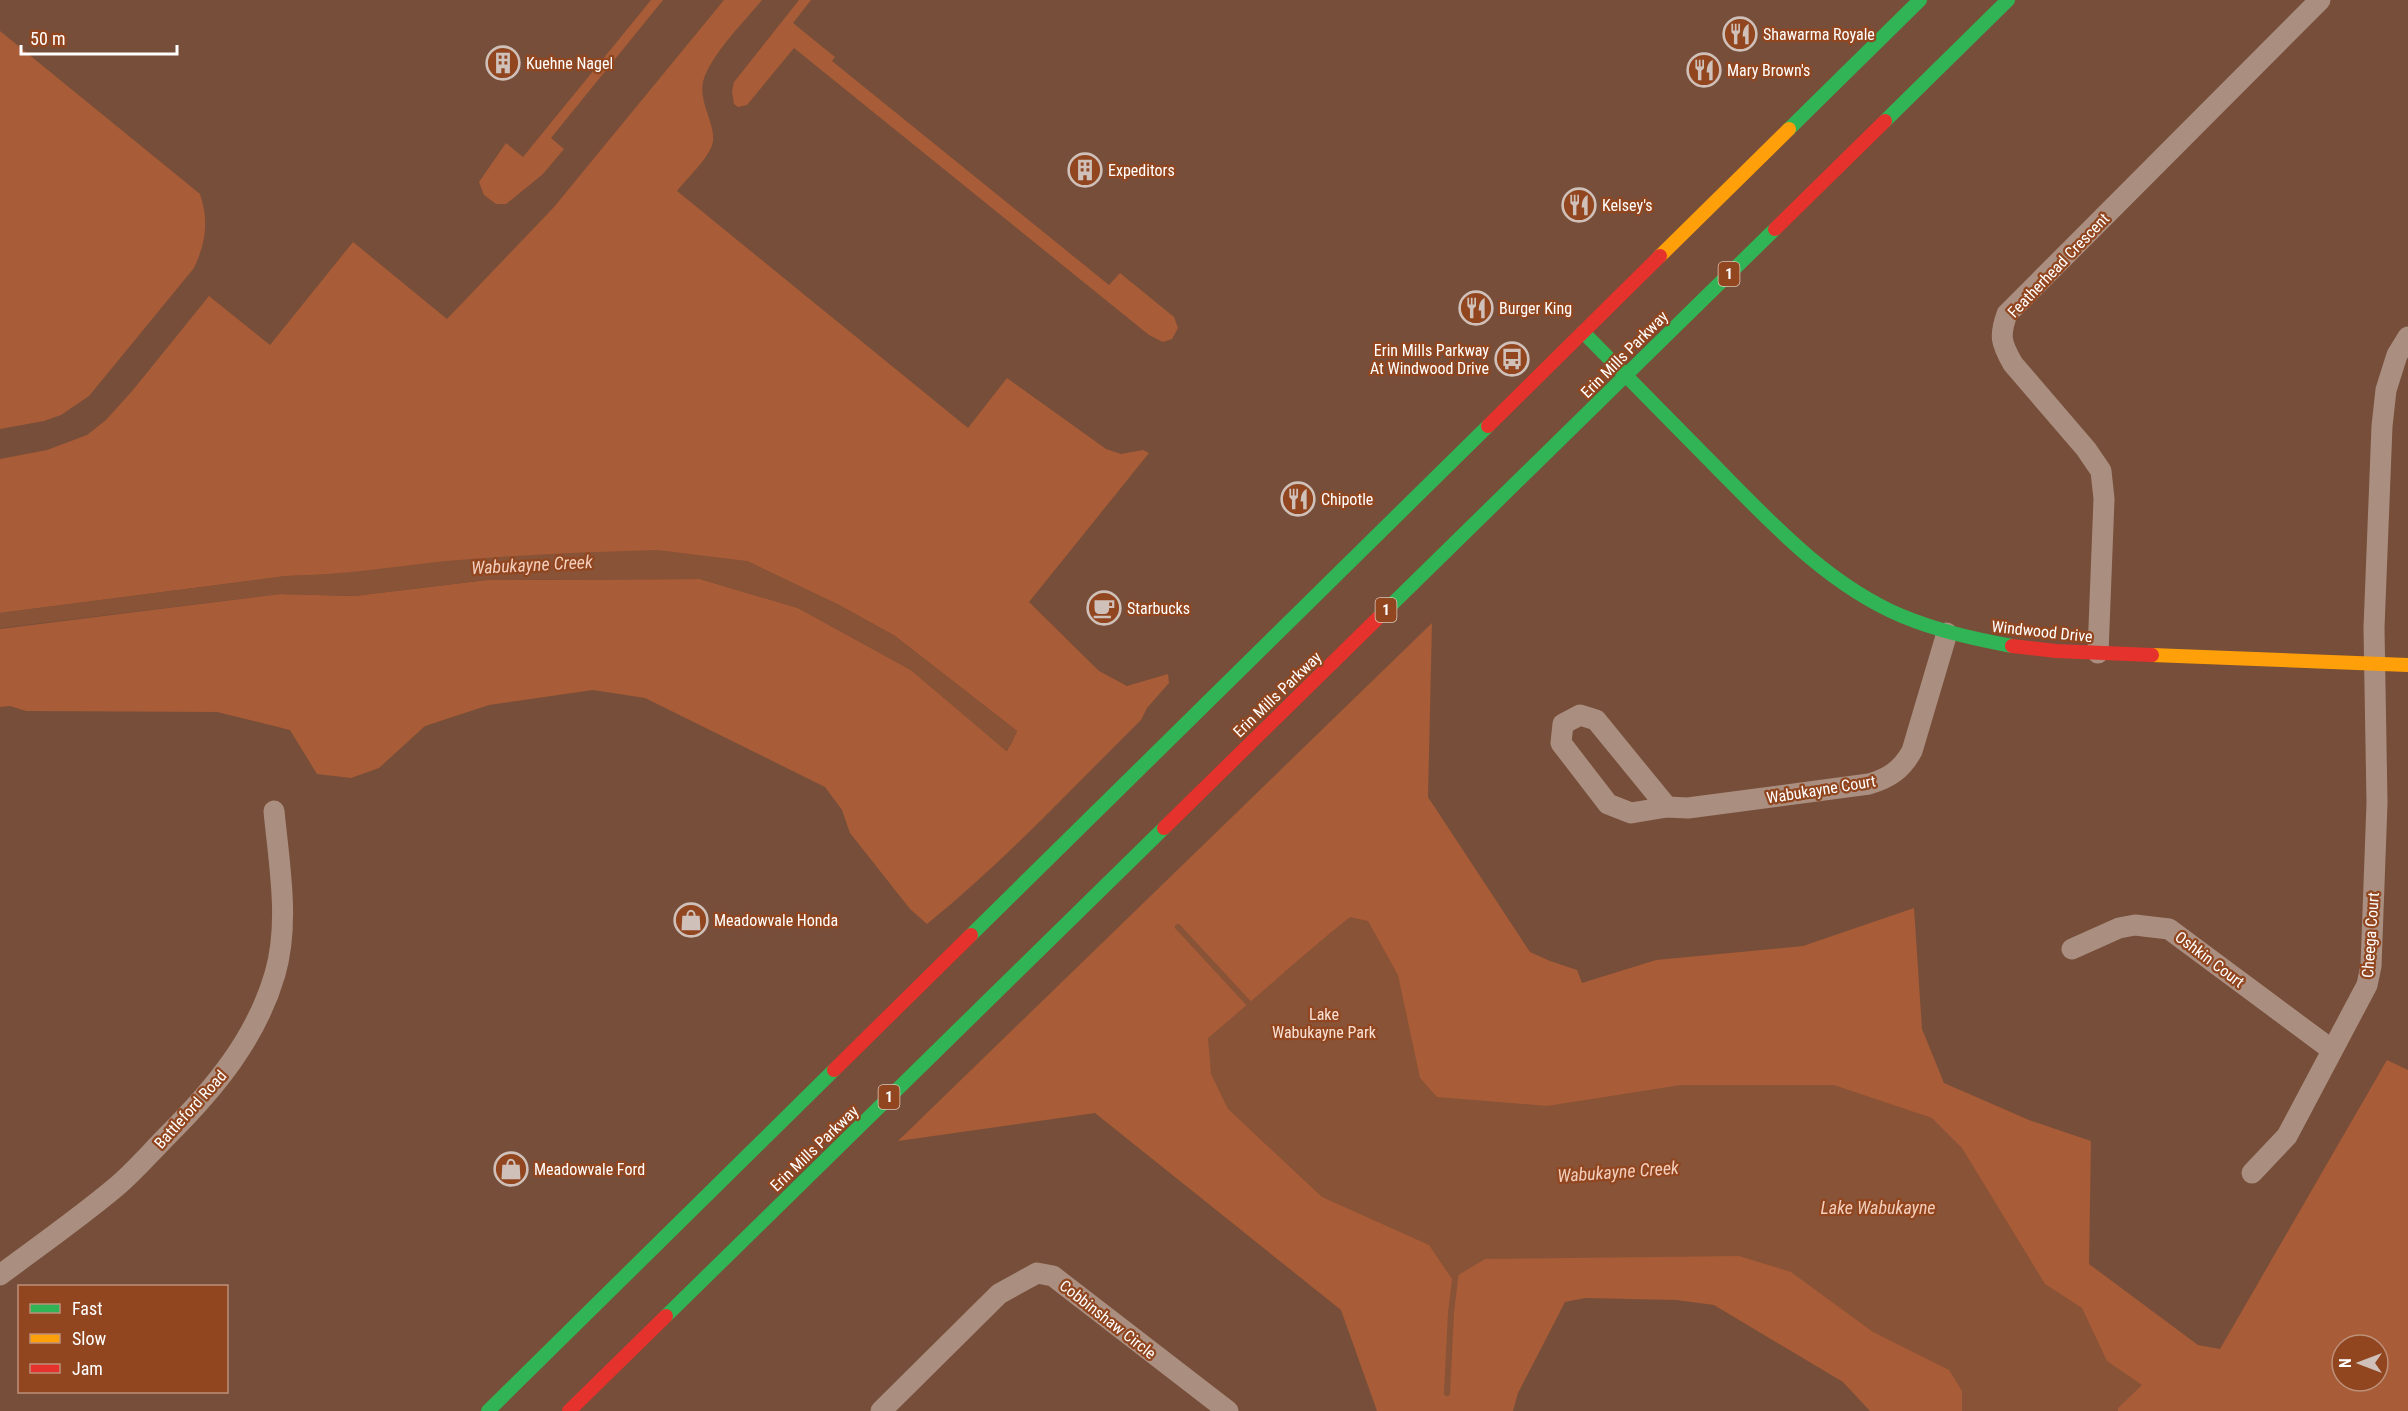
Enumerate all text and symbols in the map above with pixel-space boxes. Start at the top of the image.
restaurant icon: Shawarma Royale [1722,16,1758,52]
scale bar [21,18,177,56]
place label: Shawarma Royale [1763,25,1875,44]
text: 50 m [30,28,65,49]
building icon: Kuehne Nagel [485,45,521,81]
restaurant icon: Mary Brown's [1686,52,1722,88]
place label: Kuehne Nagel [526,54,613,73]
place label: Mary Brown's [1727,61,1810,80]
building icon: Expeditors [1067,152,1103,188]
place label: Expeditors [1108,161,1175,180]
restaurant icon: Kelsey's [1561,187,1597,223]
place label: Kelsey's [1602,196,1653,215]
street label: Featherhead Crescent [2004,209,2113,322]
road number: 1 [1718,262,1740,286]
restaurant icon: Burger King [1458,290,1494,326]
place label: Burger King [1499,299,1572,318]
street label: Erin Mills Parkway [1577,307,1672,402]
place label: Erin Mills Parkway At Windwood Drive [1370,341,1489,378]
bus stop icon: Erin Mills Parkway At Windwood Drive [1494,341,1530,377]
restaurant icon: Chipotle [1280,481,1316,517]
place label: Chipotle [1321,490,1373,509]
water label: Wabukayne Creek [471,551,594,578]
cafe icon: Starbucks [1086,590,1122,626]
road number: 1 [1376,598,1396,622]
place label: Starbucks [1127,599,1190,618]
street label: Windwood Drive [1990,617,2093,646]
street label: Erin Mills Parkway [1229,647,1326,741]
street label: Wabukayne Court [1765,771,1877,808]
street label: Cheega Court [2358,891,2383,979]
shop icon: Meadowvale Honda [673,902,709,938]
place label: Meadowvale Honda [714,911,838,930]
street label: Oshkin Court [2171,927,2248,992]
park label: Lake Wabukayne Park [1272,1005,1377,1042]
street label: Battleford Road [150,1066,230,1152]
road number: 1 [878,1085,900,1109]
street label: Erin Mills Parkway [766,1101,863,1195]
shop icon: Meadowvale Ford [493,1151,529,1187]
water label: Wabukayne Creek [1556,1157,1681,1186]
place label: Meadowvale Ford [534,1160,645,1179]
water label: Lake Wabukayne [1820,1197,1936,1218]
street label: Cobbinshaw Circle [1056,1276,1160,1363]
legend [18,1285,228,1393]
text: Fast [72,1298,103,1319]
text: Slow [72,1328,107,1349]
north arrow [2330,1333,2390,1393]
text: Jam [72,1358,103,1379]
text: N [2336,1358,2355,1368]

